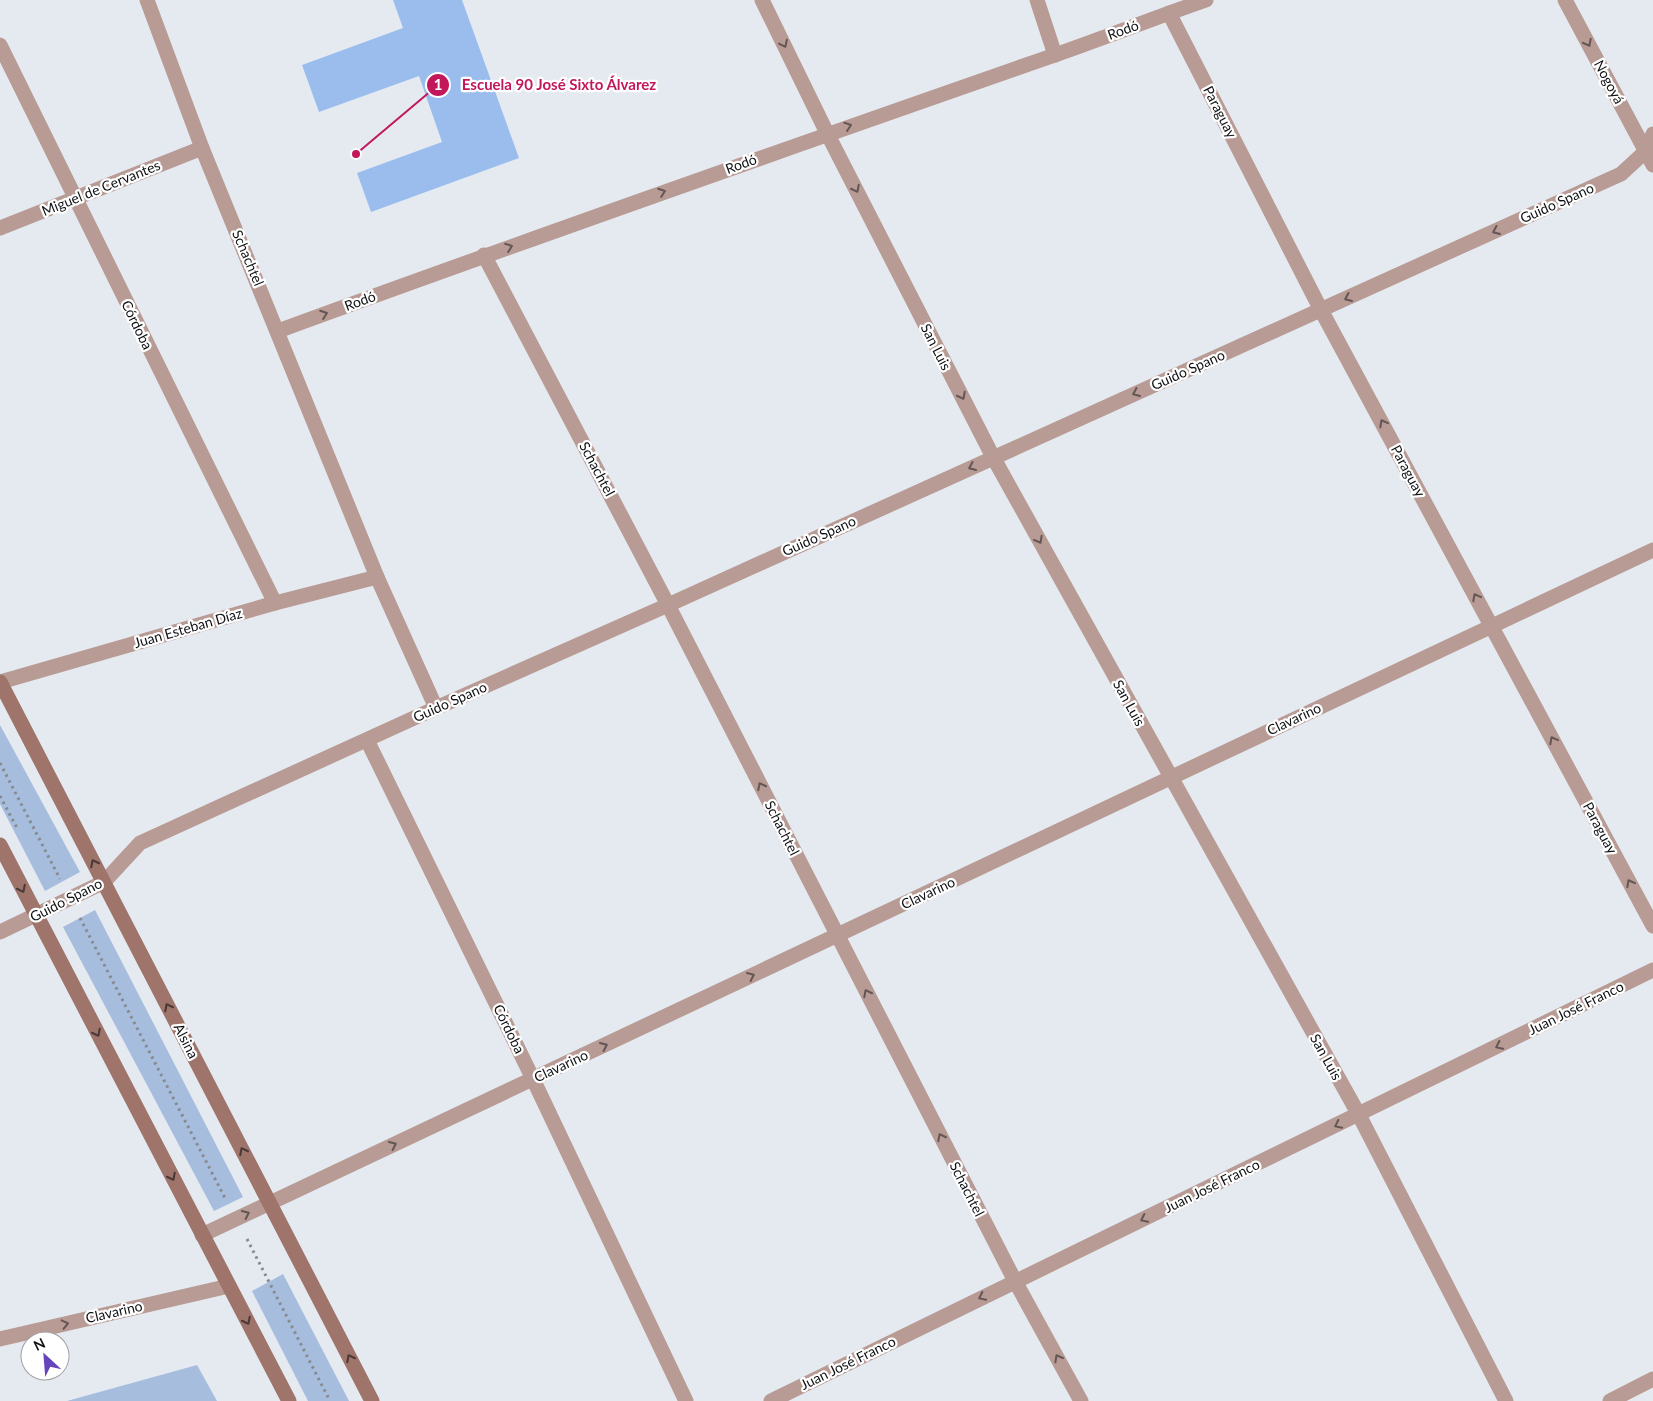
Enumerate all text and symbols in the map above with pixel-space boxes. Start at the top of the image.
street label: Rodó [1105,16,1141,43]
one-way arrow [1582,38,1592,47]
one-way arrow [777,39,788,48]
street label: Nogoyá [1591,57,1628,107]
callout: Escuela 90 José Sixto Álvarez [426,70,666,100]
text: 1 [434,75,442,93]
text: Escuela 90 José Sixto Álvarez [462,75,656,93]
street label: Paraguay [1200,83,1241,141]
one-way arrow [844,122,852,132]
street label: Rodó [723,150,759,177]
street label: Miguel de Cervantes [39,156,163,219]
street label: Guido Spano [1517,179,1596,226]
one-way arrow [850,184,860,193]
one-way arrow [657,188,666,198]
one-way arrow [1492,225,1501,235]
street label: Schachtel [229,227,268,288]
one-way arrow [504,242,513,252]
street label: Rodó [342,287,378,314]
one-way arrow [1344,291,1353,302]
street label: Córdoba [118,297,157,352]
one-way arrow [319,310,327,320]
street label: San Luis [918,321,955,373]
street label: Guido Spano [1148,346,1227,393]
one-way arrow [1132,387,1141,398]
one-way arrow [956,391,966,400]
one-way arrow [1379,420,1389,429]
street label: Schachtel [576,439,619,499]
street label: Paraguay [1388,442,1429,500]
one-way arrow [968,461,977,471]
street label: Guido Spano [779,512,858,559]
one-way arrow [1032,534,1042,543]
one-way arrow [1473,593,1483,602]
street label: Juan Esteban Díaz [132,604,244,651]
street label: San Luis [1110,677,1149,729]
street label: Guido Spano [410,678,489,725]
street label: Clavarino [1264,699,1324,738]
one-way arrow [1549,736,1559,745]
one-way arrow [757,782,767,791]
street label: Schachtel [761,798,803,858]
street label: Paraguay [1580,799,1621,857]
one-way arrow [90,859,100,868]
street label: Clavarino [898,873,958,912]
street label: Guido Spano [27,874,105,925]
one-way arrow [1626,880,1636,889]
one-way arrow [16,883,26,892]
one-way arrow [746,972,755,983]
street label: Juan José Franco [1525,977,1626,1038]
one-way arrow [863,989,873,998]
street label: Córdoba [490,1001,529,1056]
one-way arrow [164,1003,174,1012]
street label: Alsina [170,1020,202,1061]
one-way arrow [91,1028,101,1037]
street label: San Luis [1307,1031,1346,1083]
one-way arrow [1496,1039,1505,1049]
one-way arrow [599,1041,608,1052]
street label: Clavarino [531,1046,591,1085]
one-way arrow [1334,1119,1343,1129]
one-way arrow [937,1133,947,1142]
one-way arrow [388,1140,397,1151]
one-way arrow [239,1148,249,1157]
street label: Juan José Franco [1161,1155,1262,1216]
street label: Schachtel [946,1159,988,1219]
one-way arrow [166,1172,176,1181]
one-way arrow [241,1210,250,1220]
one-way arrow [1141,1213,1150,1223]
one-way arrow [979,1291,988,1301]
street label: Clavarino [84,1297,144,1326]
one-way arrow [241,1316,251,1325]
one-way arrow [60,1319,69,1330]
north arrow [20,1331,70,1381]
street label: Juan José Franco [797,1332,898,1393]
text: N [31,1334,48,1354]
one-way arrow [346,1354,356,1363]
one-way arrow [1054,1355,1064,1364]

